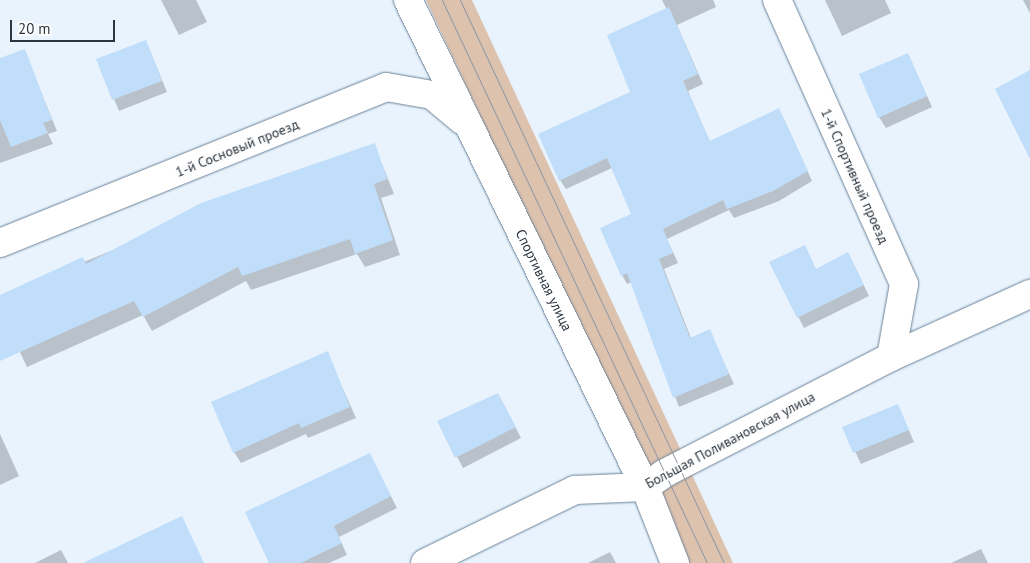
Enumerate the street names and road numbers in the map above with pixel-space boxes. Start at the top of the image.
street label: 1-й Спортивный проезд [818,106,892,246]
street label: 1-й Сосновый проезд [173,116,301,180]
street label: Спортивная улица [512,226,576,334]
street label: Большая Поливановская улица [642,388,818,492]

